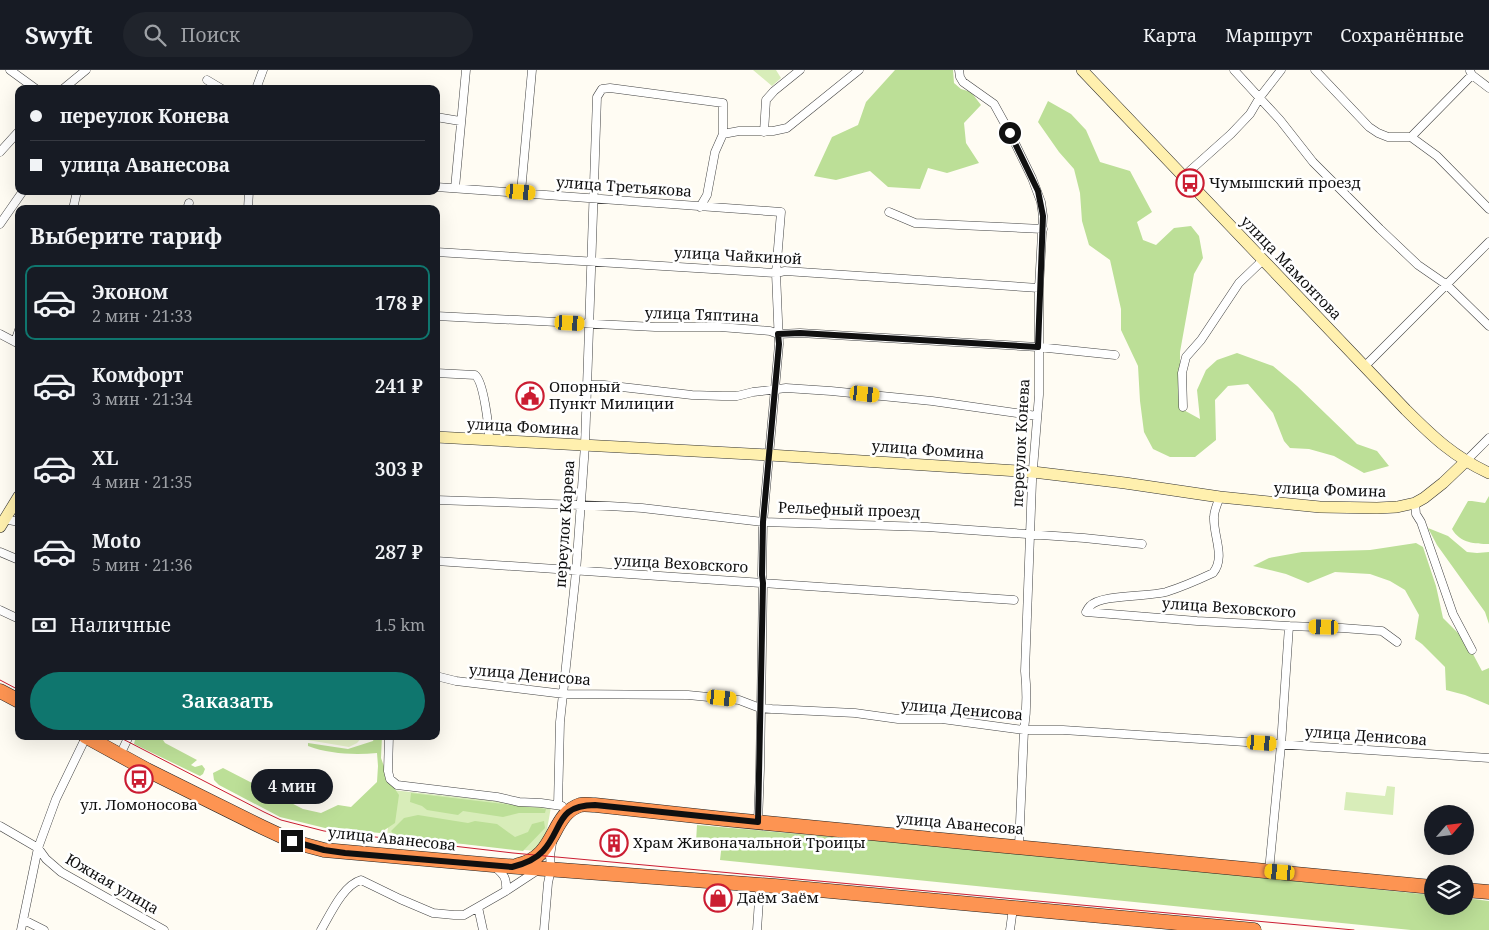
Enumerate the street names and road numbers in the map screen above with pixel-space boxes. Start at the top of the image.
street label: улица Третьякова [555,171,693,201]
street label: улица Мамонтова [1237,211,1347,324]
street label: улица Чайкиной [674,242,803,268]
street label: улица Тяптина [644,302,760,326]
street label: переулок Конева [1007,378,1033,508]
street label: улица Фомина [466,413,580,439]
street label: улица Фомина [871,435,985,463]
street label: переулок Карева [550,459,578,589]
street label: улица Фомина [1273,477,1387,501]
street label: Рельефный проезд [778,497,920,521]
street label: улица Веховского [613,549,749,577]
street label: улица Веховского [1161,592,1297,622]
street label: улица Денисова [468,659,592,689]
street label: улица Денисова [900,694,1024,724]
street label: улица Денисова [1304,721,1428,749]
street label: улица Аванесова [895,807,1025,839]
street label: улица Аванесова [327,821,457,855]
street label: Южная улица [62,848,163,918]

